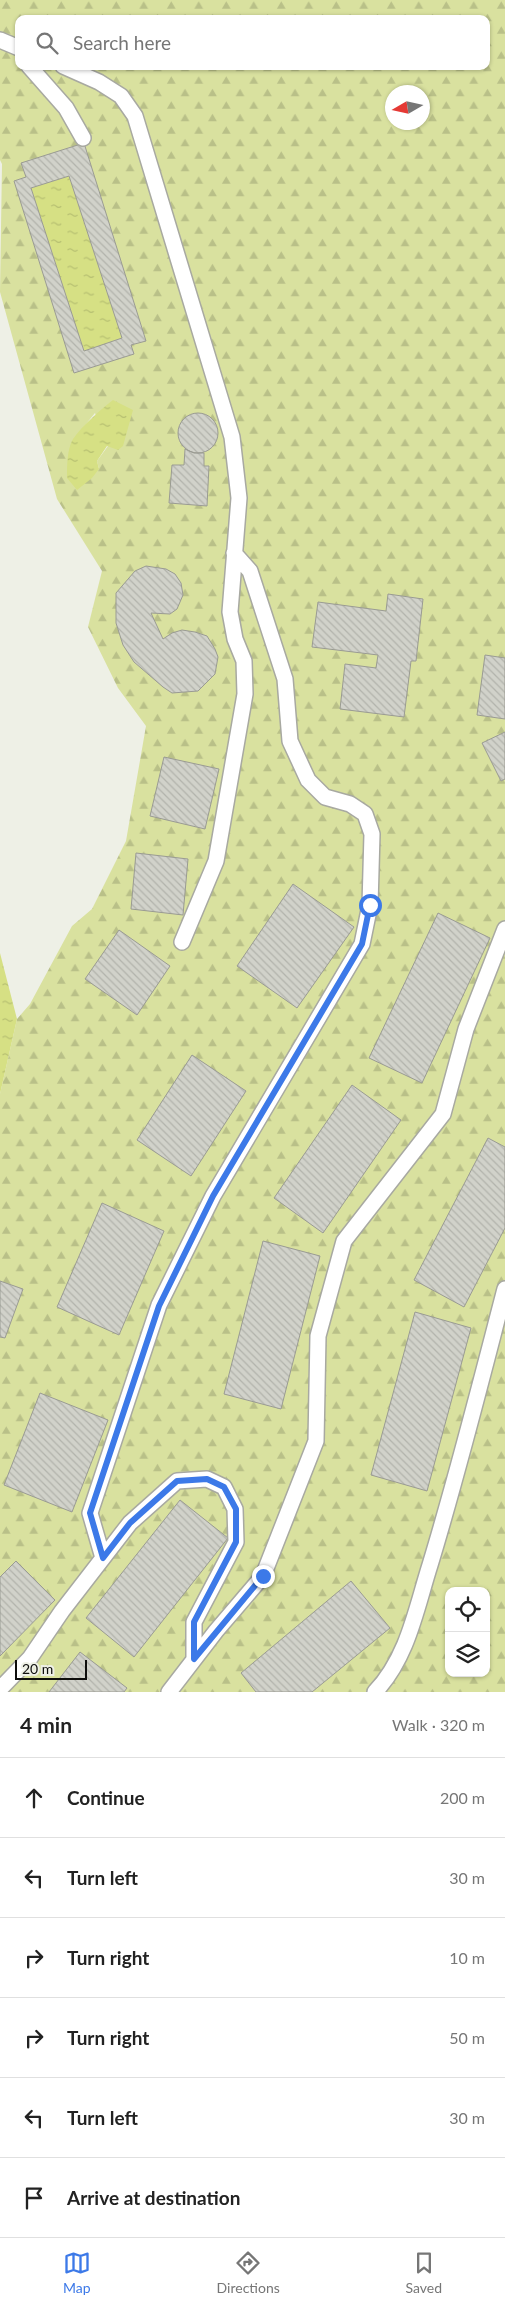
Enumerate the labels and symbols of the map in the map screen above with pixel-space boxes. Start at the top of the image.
north arrow [385,85,430,130]
route start [359,894,382,917]
route end [252,1565,275,1588]
scale bar [15,1657,88,1680]

